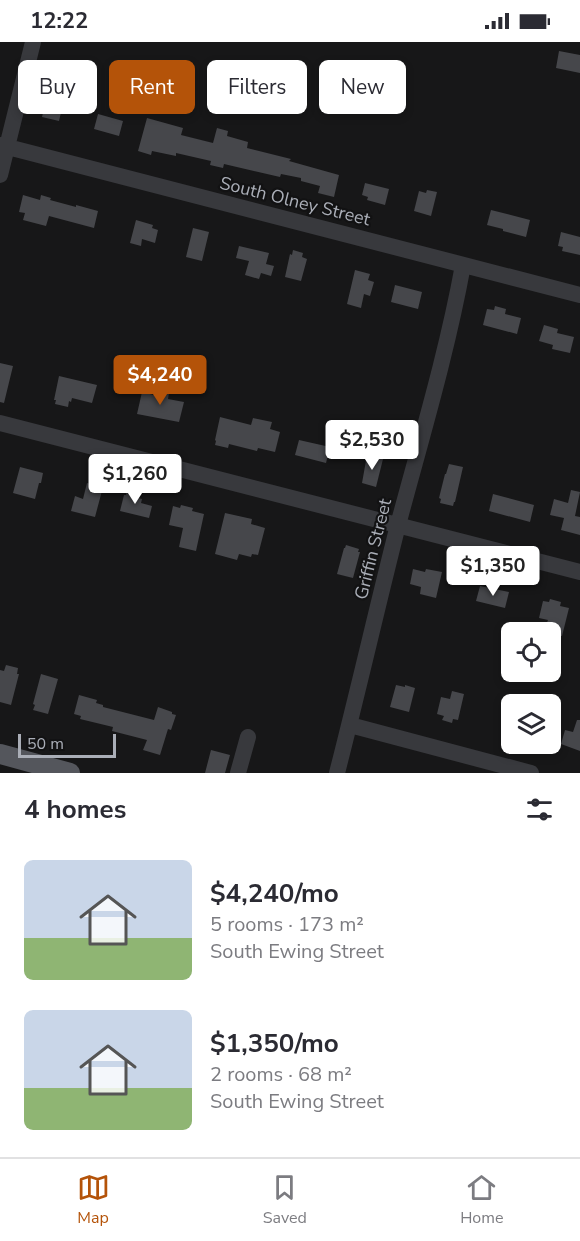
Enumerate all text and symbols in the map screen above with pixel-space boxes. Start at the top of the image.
text: 12:22 [30,6,88,36]
chip: Buy [18,60,97,114]
chip: Rent [109,60,195,114]
chip: Filters [207,60,307,114]
chip: New [319,60,406,114]
street label: South Olney Street [217,171,373,231]
pin: $4,240 [111,355,209,406]
text: $4,240 [128,361,192,388]
pin: $2,530 [323,420,421,471]
text: $2,530 [340,426,404,453]
pin: $1,260 [86,454,184,505]
text: $1,260 [103,460,167,487]
street label: Griffin Street [349,495,397,602]
pin: $1,350 [444,546,542,597]
text: $1,350 [461,552,525,579]
map controls [501,622,561,754]
button: locate [501,622,561,682]
button: layers [501,694,561,754]
scale bar [18,731,116,758]
text: 50 m [27,733,64,755]
text: 4 homes [24,792,126,827]
icon: filters [523,793,556,826]
text: $4,240/mo [210,876,339,911]
icon: home [72,884,144,956]
text: 5 rooms · 173 m² [210,911,364,938]
text: South Ewing Street [210,938,384,965]
text: $1,350/mo [210,1026,339,1061]
icon: home [72,1034,144,1106]
text: 2 rooms · 68 m² [210,1061,352,1088]
text: South Ewing Street [210,1088,384,1115]
tab: Map [77,1171,110,1229]
tab: Saved [263,1171,307,1229]
tab: Home [460,1171,503,1229]

